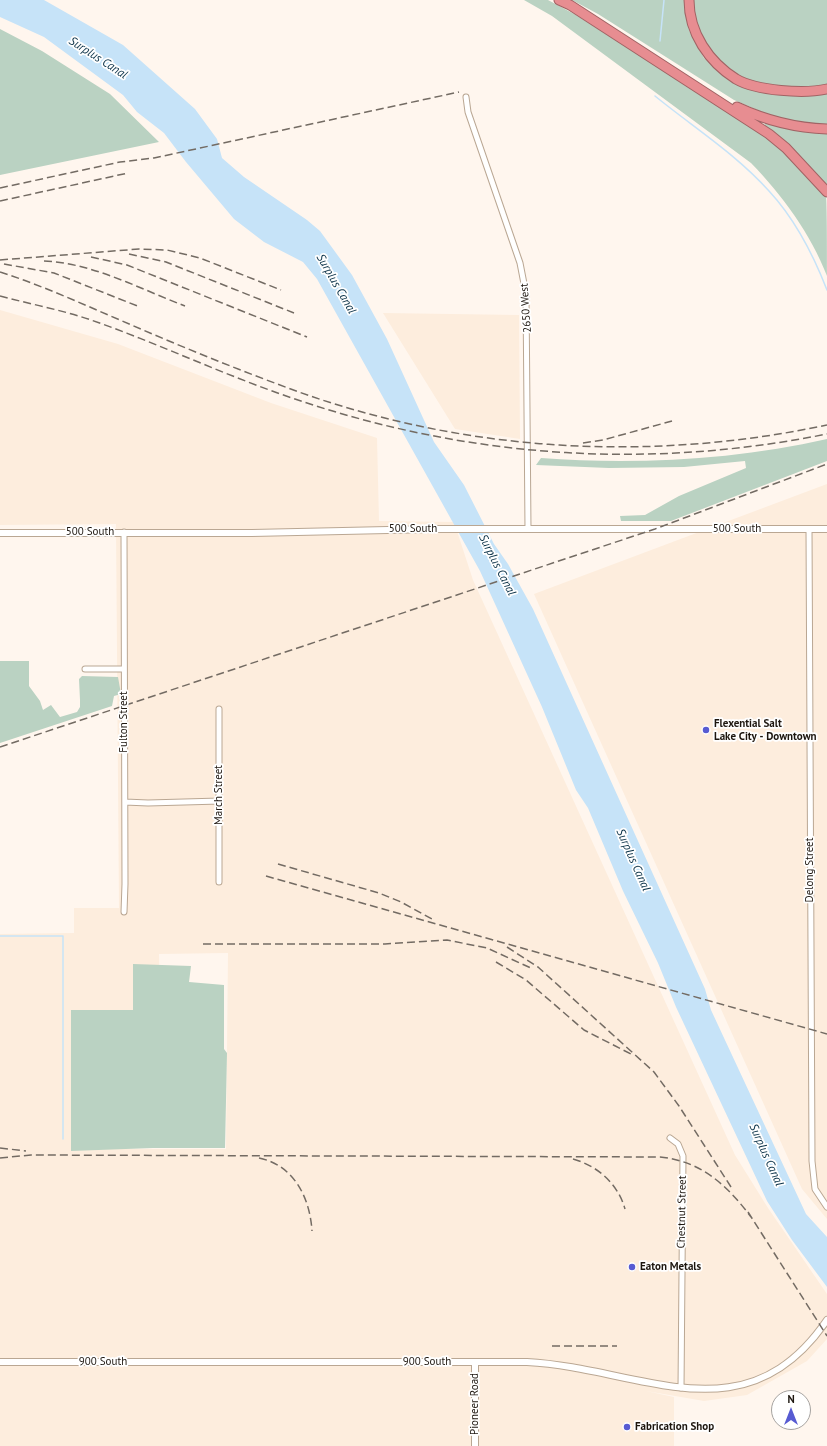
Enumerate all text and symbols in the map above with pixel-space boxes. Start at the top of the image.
water label: Surplus Canal [66,34,130,82]
water label: Surplus Canal [313,251,359,317]
street label: 2650 West [518,283,534,333]
street label: 500 South [389,522,437,536]
street label: 500 South [713,522,761,536]
street label: 500 South [66,525,114,539]
water label: Surplus Canal [475,532,519,598]
street label: Fulton Street [117,691,131,753]
place label: Flexential Salt Lake City - Downtown [714,717,817,743]
marker: Flexential Salt Lake City - Downtown [701,725,711,735]
street label: March Street [212,765,226,825]
water label: Surplus Canal [613,827,653,893]
street label: Delong Street [803,838,817,902]
water label: Surplus Canal [746,1122,786,1188]
street label: Chestnut Street [675,1175,689,1249]
place label: Eaton Metals [640,1260,701,1274]
marker: Eaton Metals [627,1262,637,1272]
street label: 900 South [79,1355,127,1369]
street label: 900 South [403,1355,451,1369]
street label: Pioneer Road [468,1373,482,1435]
north arrow [771,1390,811,1430]
text: N [787,1392,795,1406]
place label: Fabrication Shop [635,1420,714,1434]
marker: Fabrication Shop [622,1422,632,1432]

